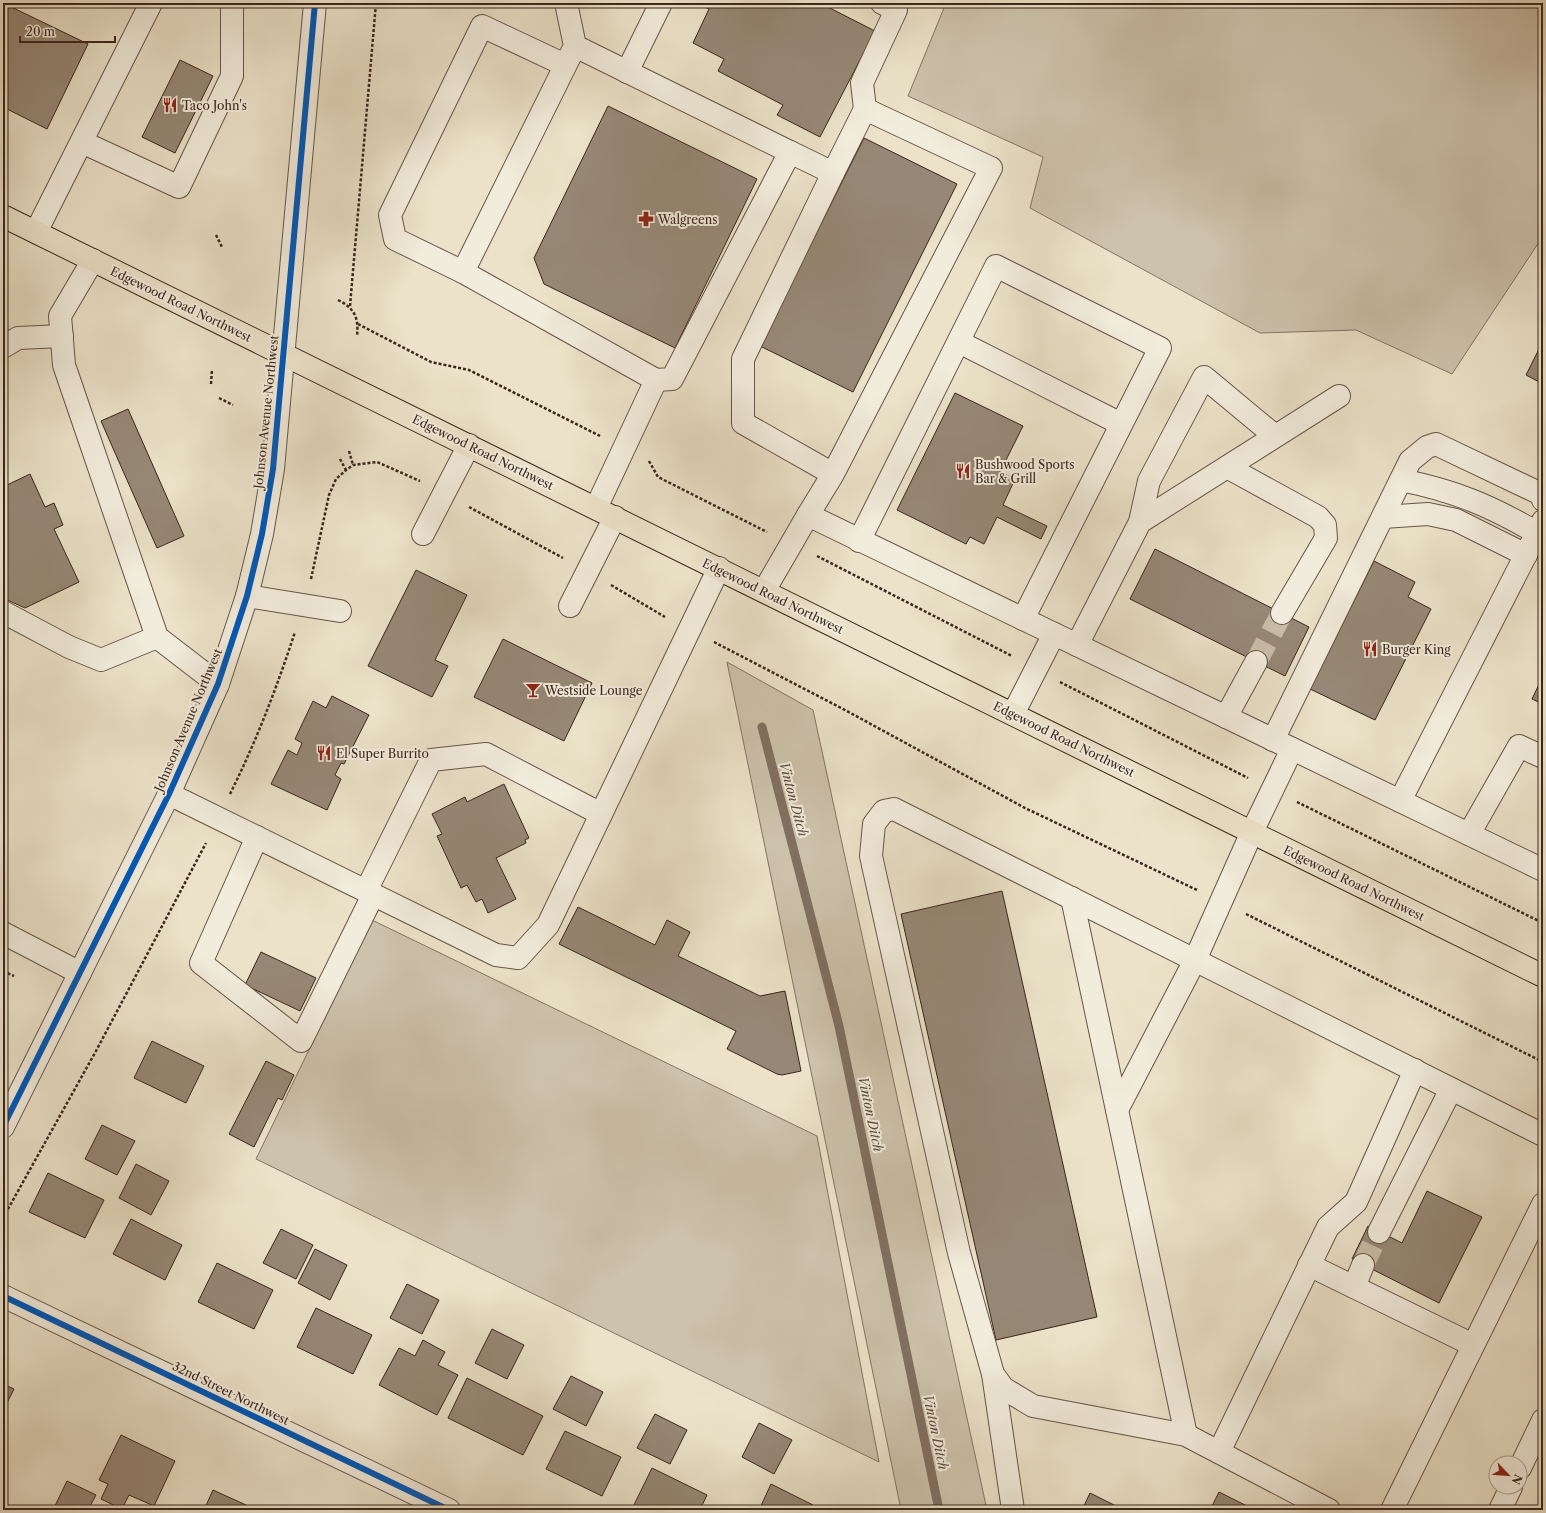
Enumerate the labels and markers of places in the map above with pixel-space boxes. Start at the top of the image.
restaurant icon: Taco John's [161,96,179,114]
place label: Taco John's [182,98,247,113]
pharmacy icon: Walgreens [637,210,655,228]
place label: Walgreens [657,212,717,227]
place label: Bushwood Sports Bar & Grill [975,457,1074,486]
restaurant icon: Bushwood Sports Bar & Grill [954,462,972,480]
restaurant icon: Burger King [1361,640,1379,658]
place label: Burger King [1382,642,1451,657]
bar icon: Westside Lounge [524,681,542,699]
place label: Westside Lounge [544,683,643,698]
restaurant icon: El Super Burrito [315,744,333,762]
place label: El Super Burrito [336,746,429,761]

